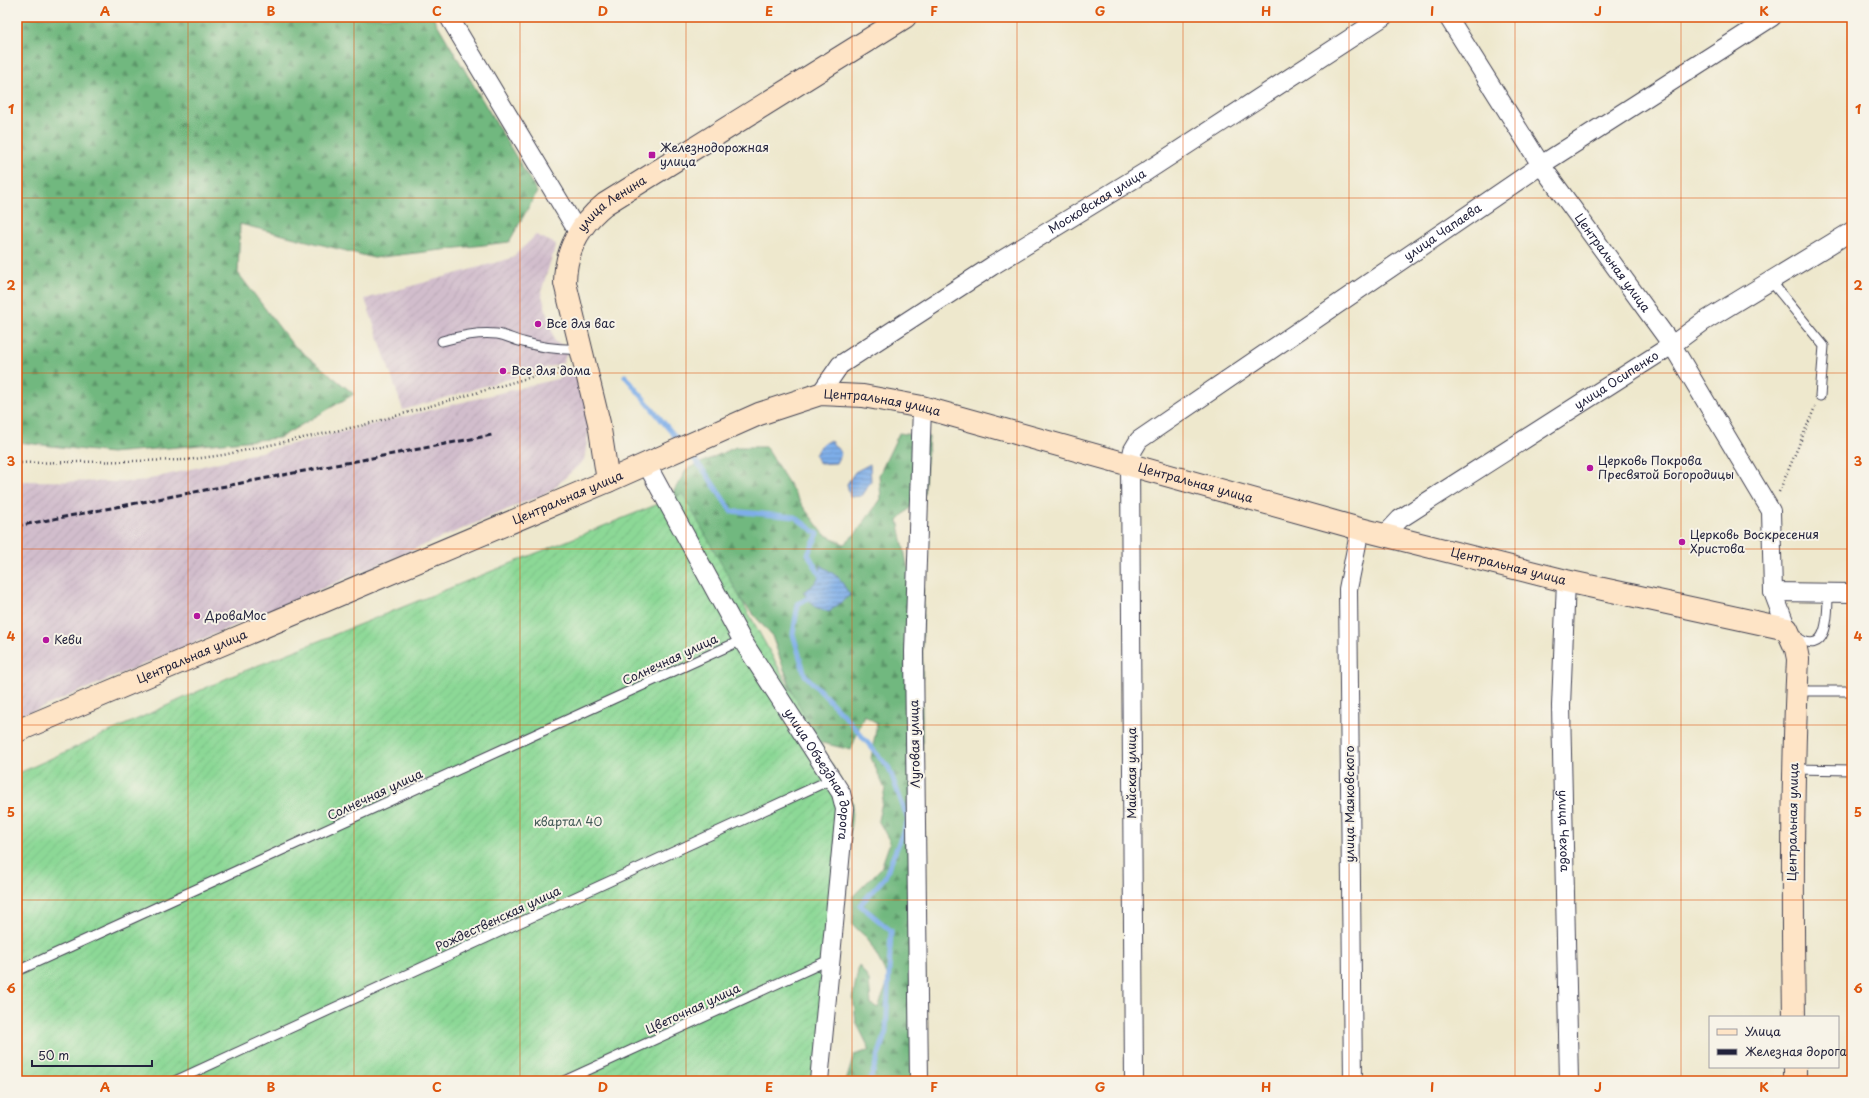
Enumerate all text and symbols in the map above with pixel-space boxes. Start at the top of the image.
text: A [100,1,110,20]
text: B [267,1,276,20]
text: C [432,1,442,20]
text: D [598,1,608,20]
text: E [765,1,773,20]
text: F [930,1,938,20]
text: G [1095,1,1105,20]
text: H [1261,1,1271,20]
text: I [1430,1,1434,20]
text: J [1594,1,1602,20]
text: K [1759,1,1769,20]
text: 1 [8,99,14,118]
text: 1 [1855,99,1861,118]
place label: Железнодорожная улица [660,138,769,170]
marker: Железнодорожная улица [647,150,657,160]
street label: Московская улица [1044,164,1149,238]
street label: улица Ленина [572,170,650,235]
street label: улица Чапаева [1400,198,1485,264]
street label: Центральная улица [1571,209,1656,316]
text: 2 [6,275,16,294]
text: 2 [1853,275,1863,294]
place label: Все для вас [546,314,615,332]
marker: Все для вас [533,319,543,329]
street label: улица Осипенко [1570,346,1662,413]
place label: Все для дома [511,361,591,379]
marker: Все для дома [498,366,508,376]
street label: Центральная улица [823,384,943,420]
text: 3 [7,451,16,470]
place label: Церковь Покрова Пресвятой Богородицы [1598,451,1734,483]
text: 3 [1854,451,1863,470]
street label: Центральная улица [1136,458,1256,507]
marker: Церковь Покрова Пресвятой Богородицы [1585,463,1595,473]
street label: Центральная улица [509,465,626,528]
place label: Церковь Воскресения Христова [1690,525,1819,557]
marker: Церковь Воскресения Христова [1677,537,1687,547]
street label: Центральная улица [1449,542,1569,589]
place label: ДроваМос [204,606,267,624]
marker: ДроваМос [192,611,202,621]
street label: Центральная улица [134,625,250,687]
text: 4 [7,626,16,645]
text: 4 [1854,626,1863,645]
street label: Солнечная улица [619,629,721,689]
place label: Кеви [54,630,82,648]
marker: Кеви [41,635,51,645]
street label: Луговая улица [904,699,924,788]
street label: улица Объездная дорога [780,704,855,842]
street label: Майская улица [1122,727,1140,819]
street label: улица Маяковского [1340,745,1358,862]
street label: Центральная улица [1782,762,1802,881]
street label: Солнечная улица [324,764,426,824]
street label: улица Чехова [1555,790,1575,872]
text: 5 [7,802,15,821]
text: 5 [1854,802,1862,821]
park label: квартал 40 [534,812,603,830]
street label: Рождественская улица [432,881,564,955]
text: 6 [6,978,16,997]
street label: Цветочная улица [642,978,743,1038]
text: 6 [1853,978,1863,997]
legend [1709,1016,1839,1068]
text: Улица [1745,1022,1781,1040]
scale bar [32,1042,152,1068]
text: Железная дорога [1745,1042,1848,1060]
text: 50 m [38,1046,69,1064]
text: A [100,1077,110,1096]
text: B [267,1077,276,1096]
text: C [432,1077,442,1096]
text: D [598,1077,608,1096]
text: E [765,1077,773,1096]
text: F [930,1077,938,1096]
text: G [1095,1077,1105,1096]
text: H [1261,1077,1271,1096]
text: I [1430,1077,1434,1096]
text: J [1594,1077,1602,1096]
text: K [1759,1077,1769,1096]

